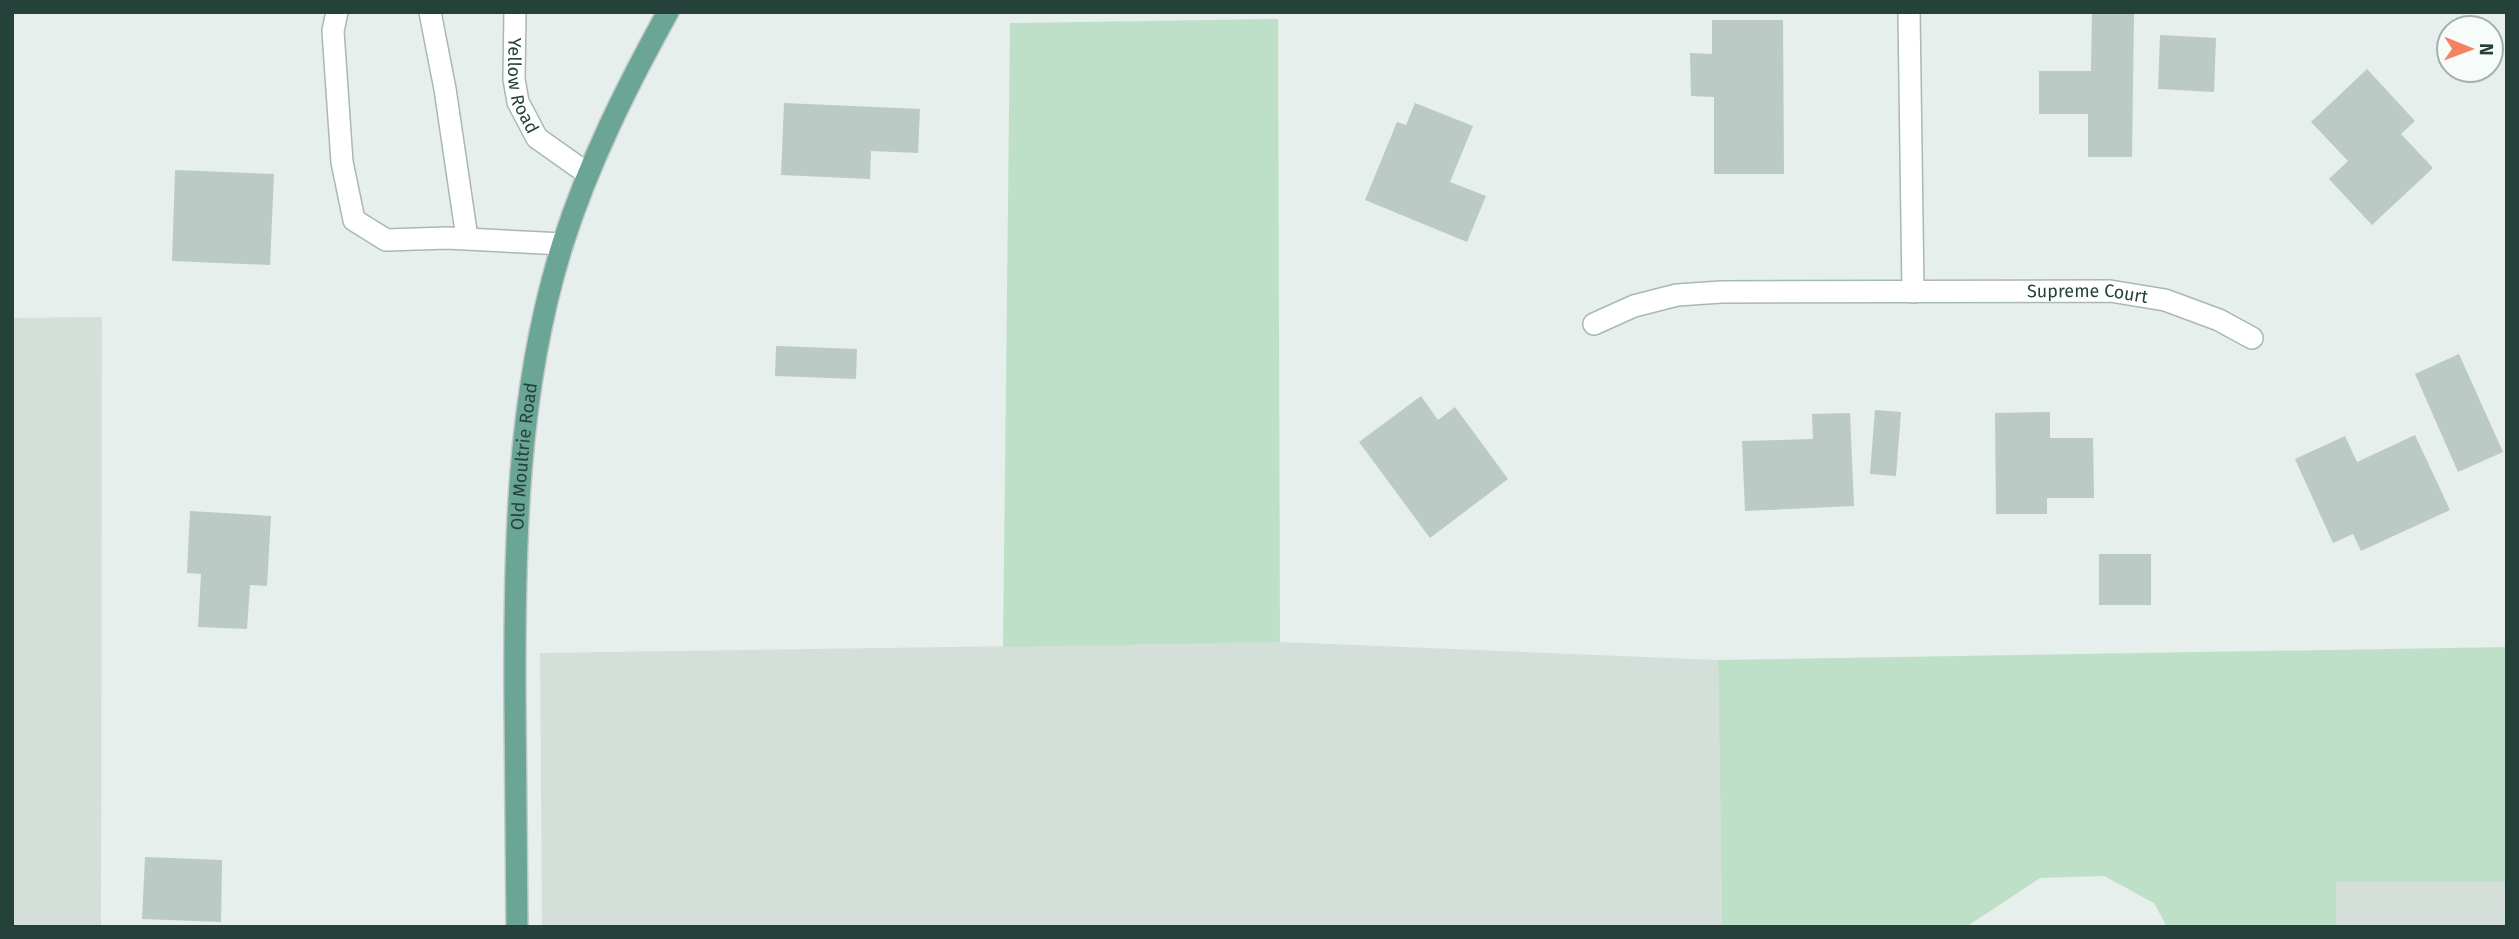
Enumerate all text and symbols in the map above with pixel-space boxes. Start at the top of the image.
north arrow [2435,14,2505,84]
street label: Yellow Road [503,37,544,137]
text: N [2475,43,2498,56]
street label: Supreme Court [2027,280,2150,308]
street label: Old Moultrie Road [506,381,542,531]

